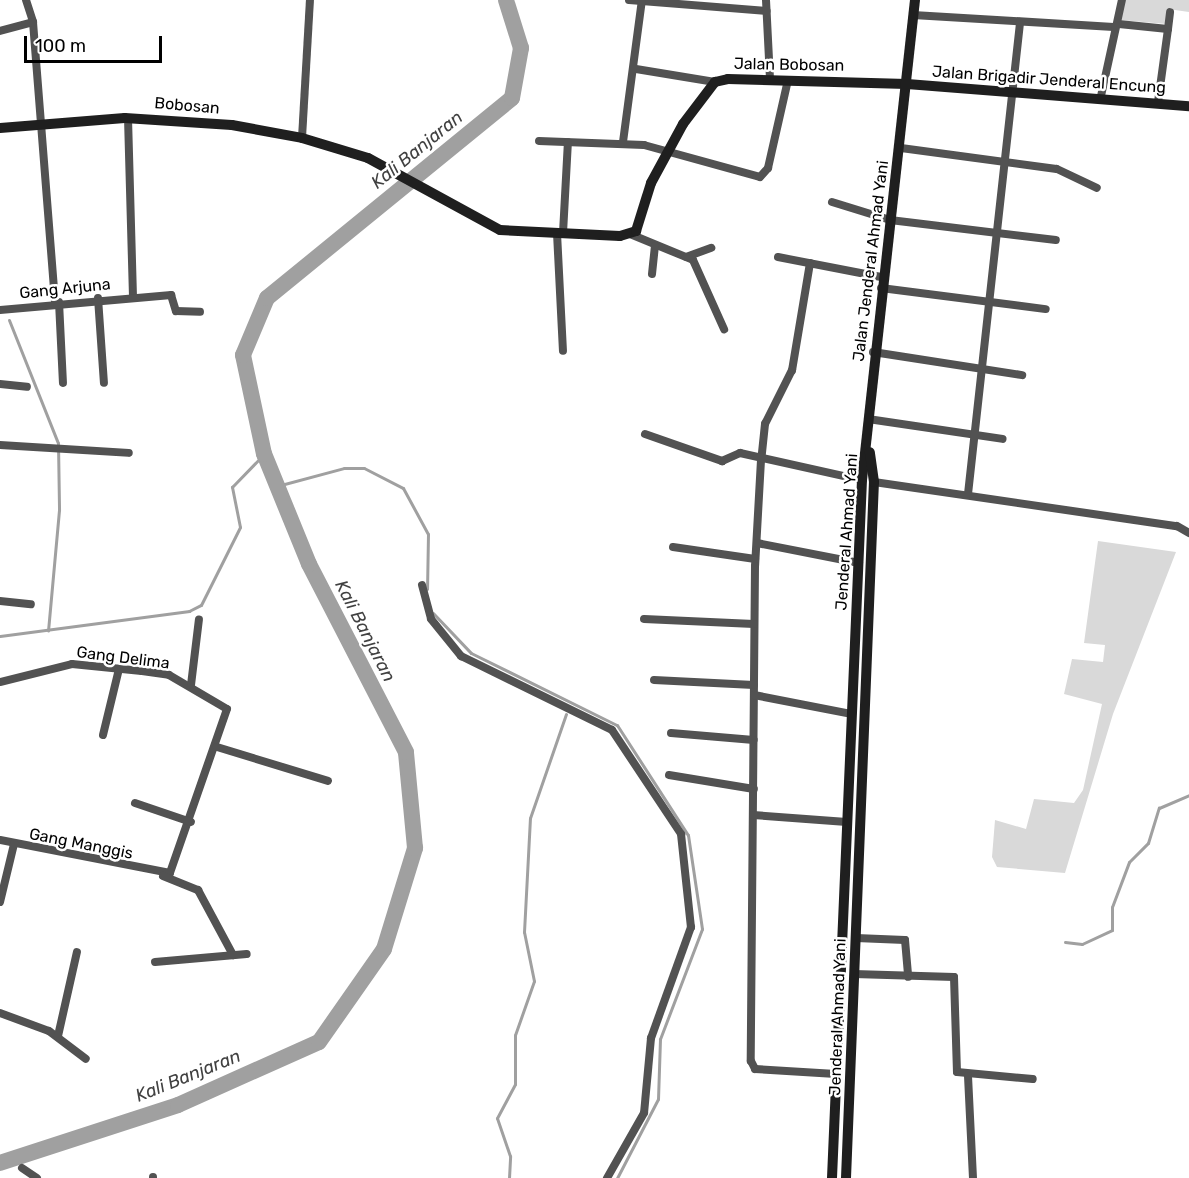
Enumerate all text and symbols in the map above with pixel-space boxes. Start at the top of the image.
scale bar [27,24,165,62]
text: 100 m [35,35,86,57]
street label: Jalan Bobosan [734,54,844,76]
street label: Jalan Brigadir Jenderal Encung [931,62,1167,98]
street label: Bobosan [154,94,220,118]
water label: Kali Banjaran [367,107,467,193]
street label: Jalan Jenderal Ahmad Yani [849,159,893,363]
street label: Gang Arjuna [18,275,112,303]
street label: Jenderal Ahmad Yani [832,453,862,611]
water label: Kali Banjaran [330,576,400,686]
street label: Gang Delima [75,643,171,673]
street label: Gang Manggis [28,825,134,863]
street label: Jenderal Ahmad Yani [826,938,850,1096]
water label: Kali Banjaran [132,1045,244,1107]

